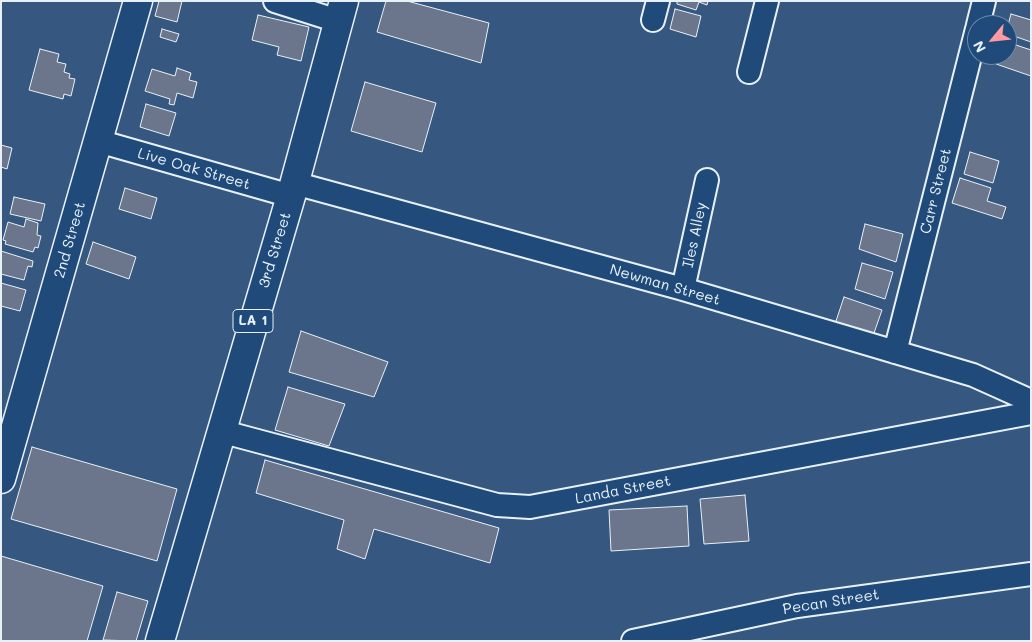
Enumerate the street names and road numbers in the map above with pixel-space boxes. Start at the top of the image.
street label: Live Oak Street [136,144,252,194]
street label: Carr Street [917,146,955,236]
street label: 2nd Street [50,200,90,280]
street label: Iles Alley [679,200,711,270]
street label: 3rd Street [255,210,295,290]
street label: Newman Street [608,261,722,309]
road number: LA 1 [233,310,273,332]
street label: Landa Street [574,472,672,508]
street label: Pecan Street [781,585,881,619]

